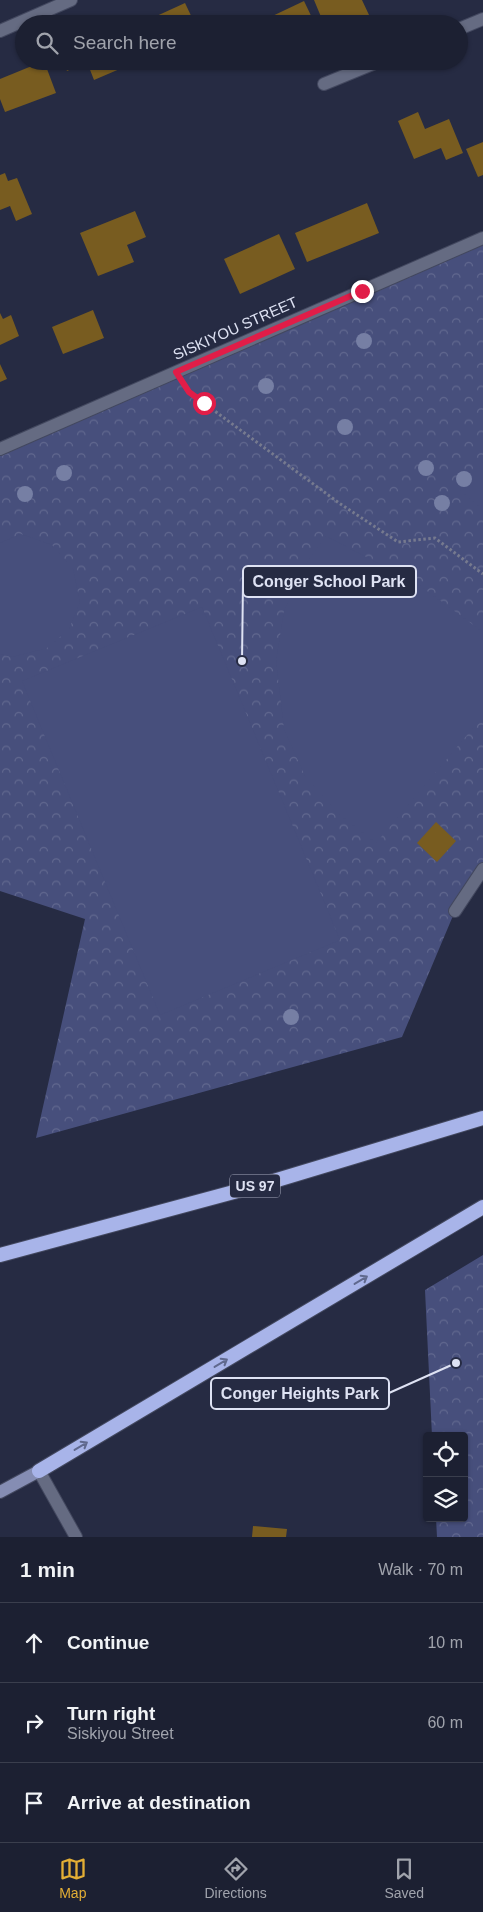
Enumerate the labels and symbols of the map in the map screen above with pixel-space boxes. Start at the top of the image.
route end [351,280,374,303]
street label: SISKIYOU STREET [170,293,300,363]
route start [193,392,216,415]
callout: Conger School Park [243,566,416,597]
text: Conger School Park [253,573,406,590]
road number: US 97 [230,1174,280,1198]
one-way arrow [353,1274,367,1284]
one-way arrow [213,1357,227,1367]
callout: Conger Heights Park [211,1378,389,1409]
text: Conger Heights Park [221,1385,379,1402]
one-way arrow [73,1440,88,1450]

